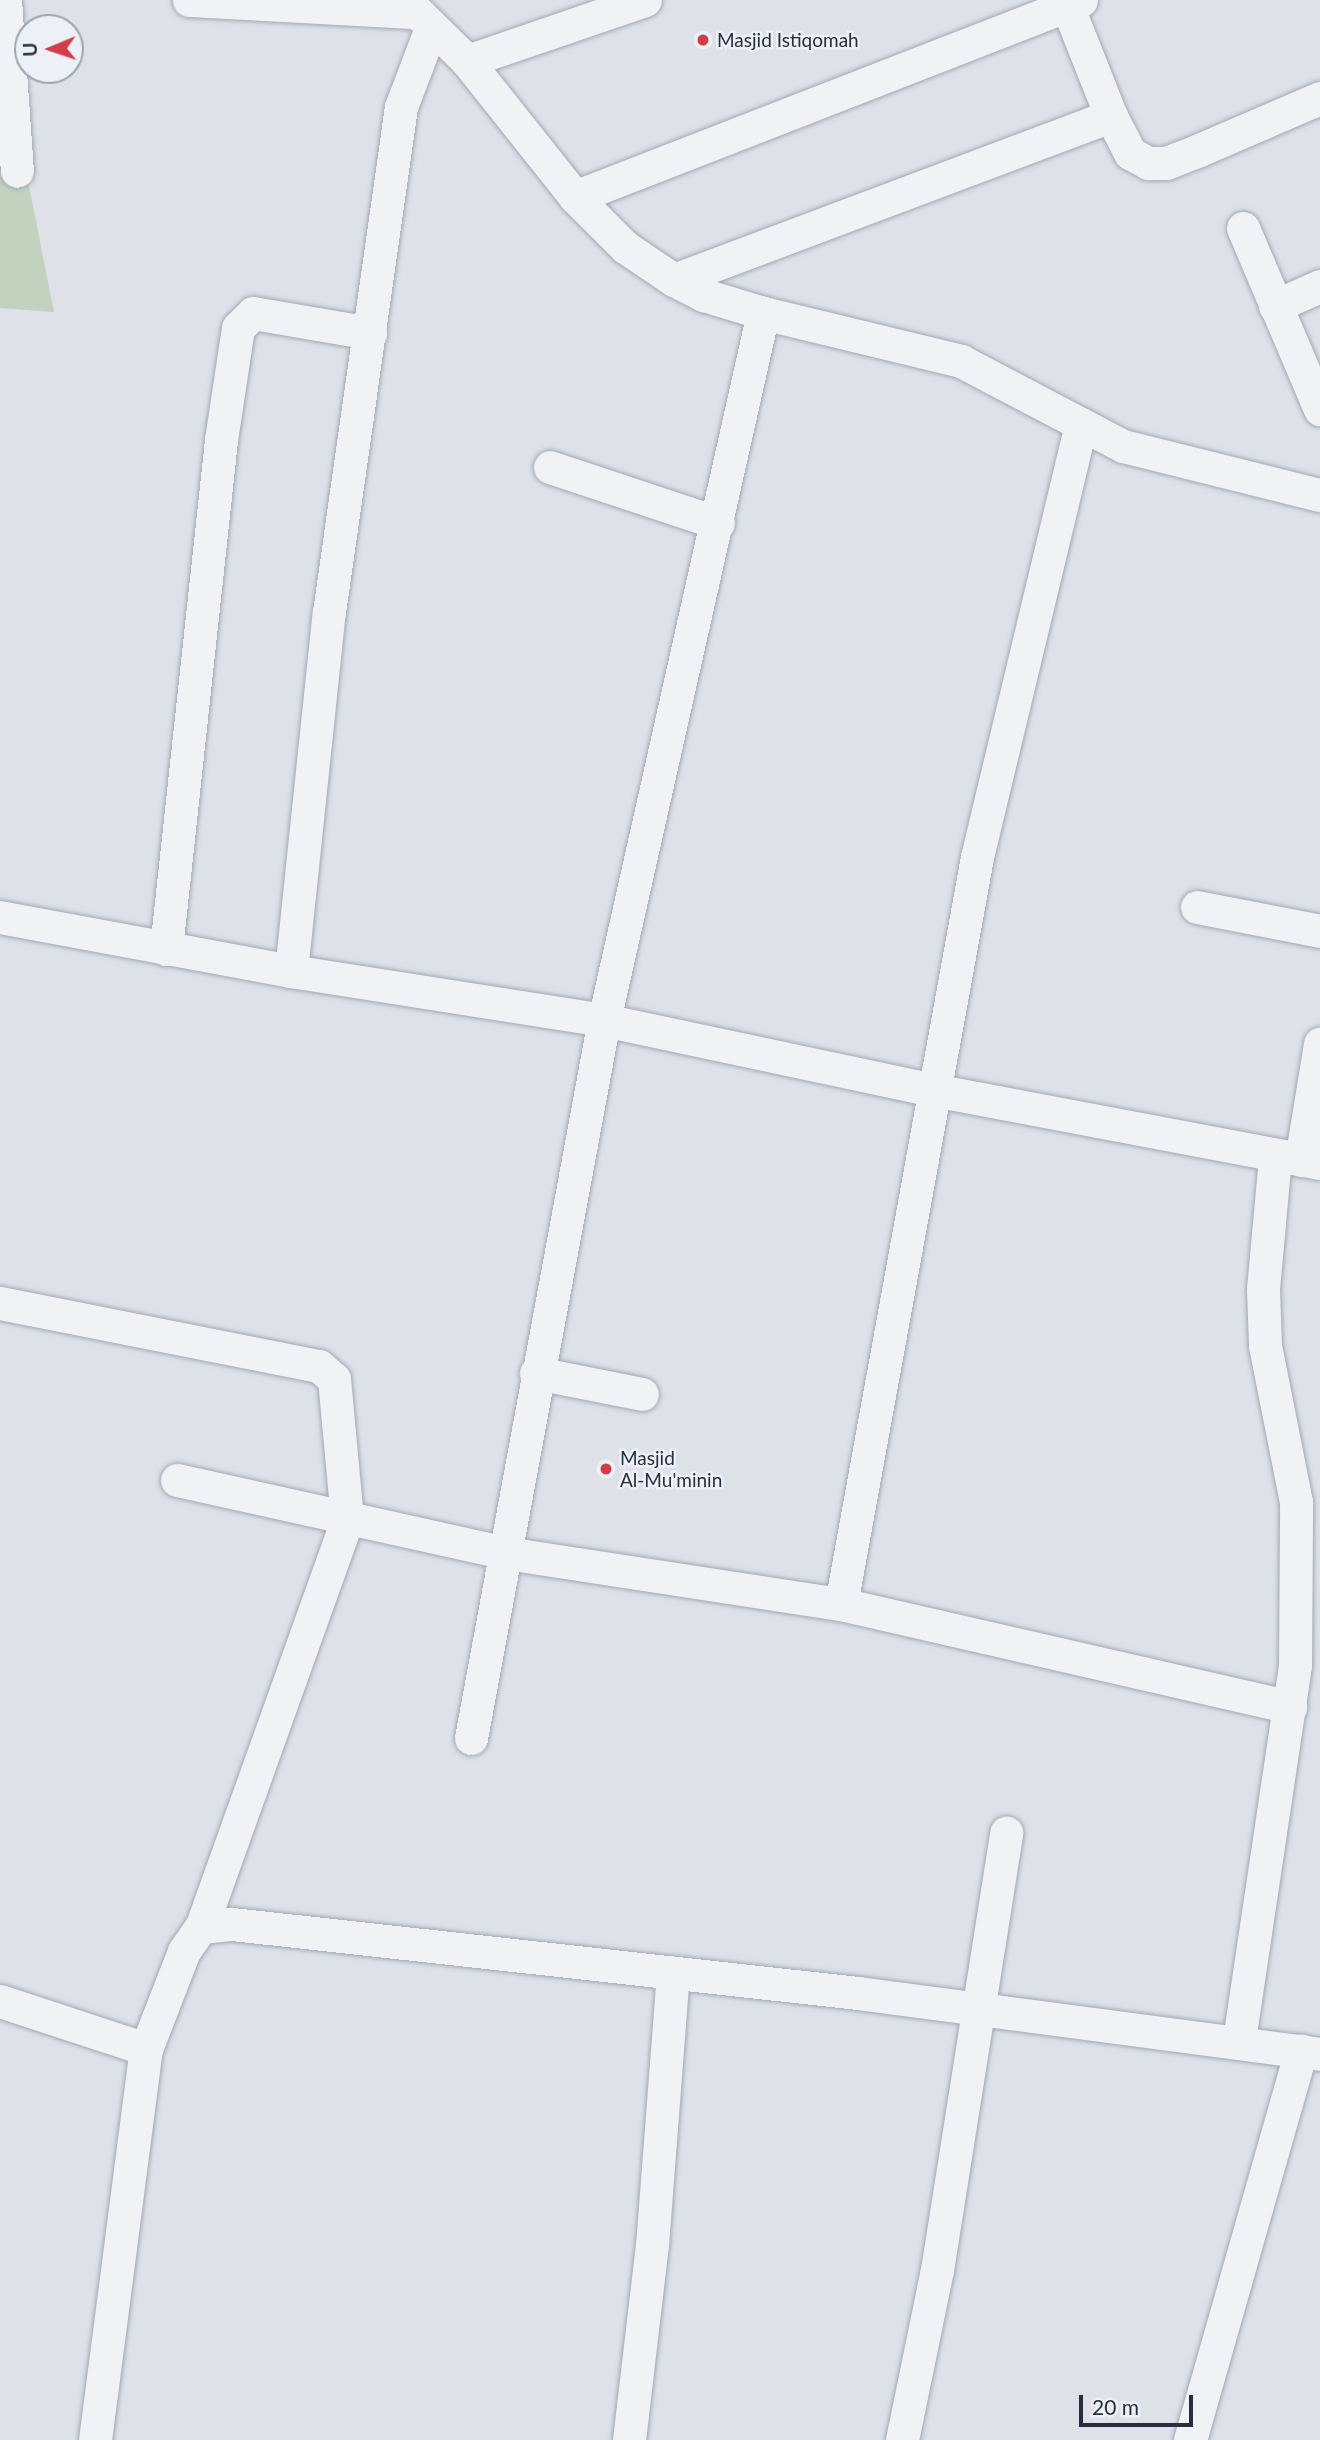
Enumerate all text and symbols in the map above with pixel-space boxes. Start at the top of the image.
north arrow [14,14,84,84]
place label: Masjid Istiqomah [717,29,859,51]
marker: Masjid Istiqomah [695,32,711,48]
text: U [18,42,41,57]
place label: Masjid Al-Mu'minin [620,1447,722,1491]
marker: Masjid Al-Mu'minin [598,1461,614,1477]
scale bar [1082,2380,1196,2424]
text: 20 m [1092,2394,1139,2419]

